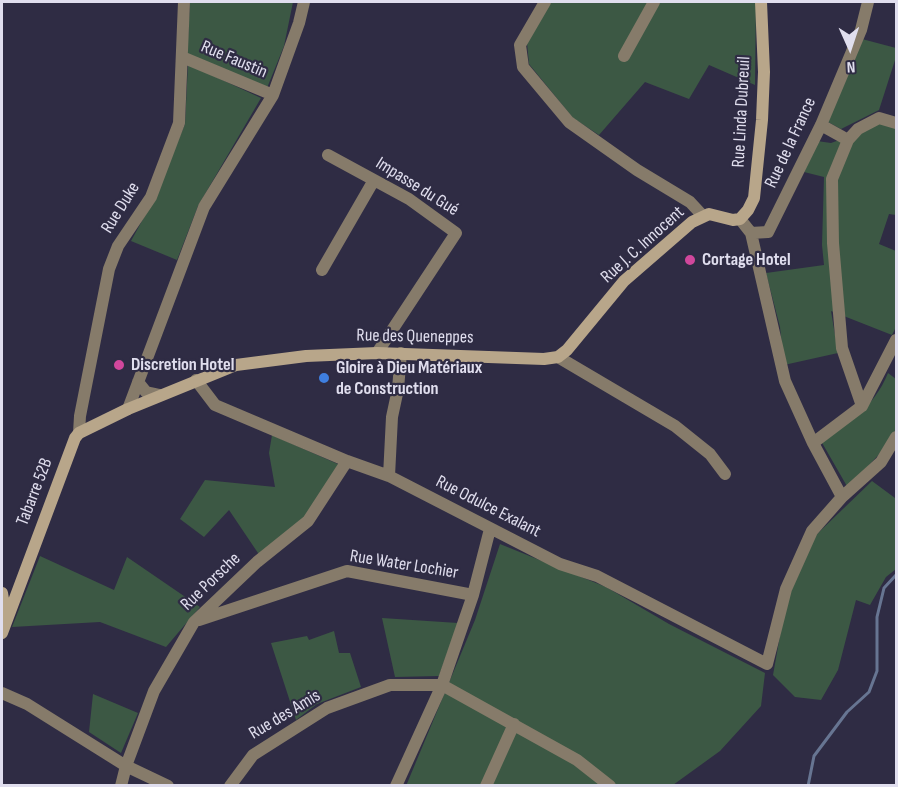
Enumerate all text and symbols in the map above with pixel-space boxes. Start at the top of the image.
north arrow [820,18,880,78]
street label: Rue Faustin [198,36,270,84]
street label: Rue Linda Dubreuil [728,56,756,168]
text: N [846,57,856,76]
street label: Rue de la France [761,94,821,192]
street label: Impasse du Gué [371,153,463,221]
street label: Rue Duke [97,178,145,238]
street label: Rue J. C. Innocent [597,202,689,288]
place label: Cortage Hotel [702,249,791,271]
marker: Cortage Hotel [683,253,697,267]
street label: Rue des Queneppes [356,325,474,349]
place label: Discretion Hotel [131,354,234,376]
place label: Gloire à Dieu Matériaux de Construction [336,357,482,400]
marker: Discretion Hotel [112,358,126,372]
marker: Gloire à Dieu Matériaux de Construction [317,371,331,385]
street label: Tabarre 52B [12,455,58,529]
street label: Rue Odulce Exalant [432,471,544,543]
street label: Rue Water Lochier [348,546,460,584]
street label: Rue Porsche [177,548,245,616]
street label: Rue des Amis [245,685,325,745]

